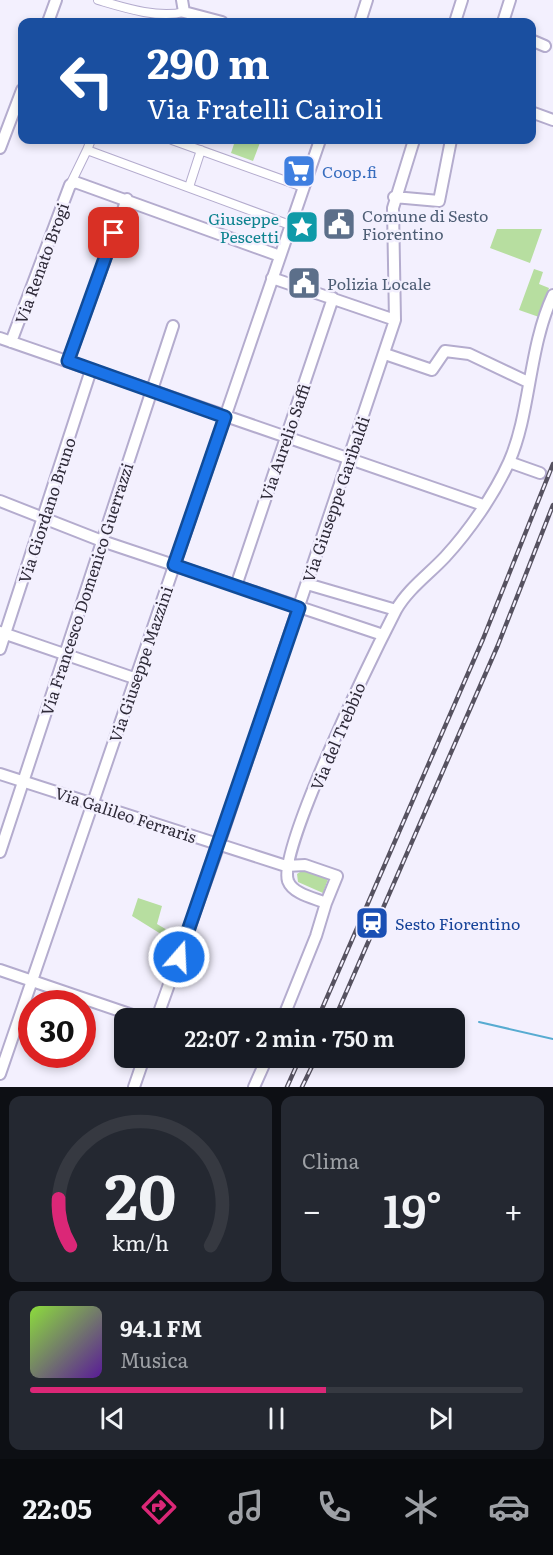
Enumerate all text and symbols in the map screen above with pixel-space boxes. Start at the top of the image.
text: 290 m [147,30,270,92]
icon: left [48,42,126,120]
text: Via Fratelli Cairoli [147,87,383,127]
supermarket icon: Coop.fi [281,153,317,189]
place label: Coop.fi [322,159,377,183]
street label: Via Renato Brogi [8,199,74,327]
place label: Comune di Sesto Fiorentino [362,203,488,245]
place label: Giuseppe Pescetti [208,206,279,248]
public building icon: Comune di Sesto Fiorentino [321,206,357,242]
pin [88,207,139,258]
place icon: Giuseppe Pescetti [284,209,320,245]
icon: arrive [97,216,130,249]
public building icon: Polizia Locale [286,265,322,301]
place label: Polizia Locale [327,271,431,295]
street label: Via Aurelio Saffi [253,380,315,504]
street label: Via Giuseppe Garibaldi [295,413,375,585]
street label: Via Giordano Bruno [11,434,81,586]
street label: Via Francesco Domenico Guerrazzi [34,459,138,719]
street label: Via Giuseppe Mazzini [102,583,178,745]
street label: Via del Trebbio [303,678,371,794]
street label: Via Galileo Ferraris [52,780,200,848]
station icon: Sesto Fiorentino [354,905,390,941]
place label: Sesto Fiorentino [395,911,520,935]
position arrow [147,925,211,989]
speed limit sign: 30 [18,990,96,1068]
text: 22:07 · 2 min · 750 m [185,1021,394,1054]
text: Clima [302,1145,359,1175]
text: 20 [105,1147,176,1239]
text: 19° [383,1175,442,1242]
text: − [302,1184,321,1233]
text: + [504,1184,523,1233]
text: km/h [112,1226,169,1258]
text: 94.1 FM [120,1311,202,1344]
text: Musica [120,1344,188,1374]
icon: previous [96,1402,129,1435]
icon: pause [260,1402,293,1435]
icon: next [424,1402,457,1435]
icon: directions [138,1486,180,1528]
icon: music [225,1486,267,1528]
icon: phone [313,1486,355,1528]
icon: climate [400,1486,442,1528]
icon: car [488,1486,530,1528]
text: 22:05 [23,1487,92,1527]

